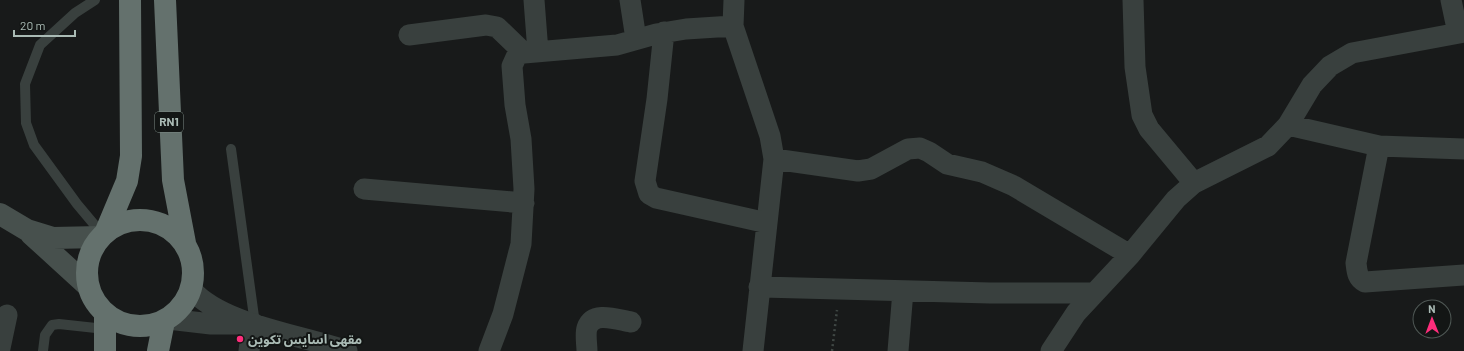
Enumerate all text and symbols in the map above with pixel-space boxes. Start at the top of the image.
scale bar [14,12,75,38]
text: 20 m [20,18,46,32]
road number: RN1 [155,112,183,132]
north arrow [1412,299,1452,339]
text: N [1428,302,1436,315]
place label: مقهى اسايس تكوين [248,331,362,347]
marker: مقهى اسايس تكوين [235,334,245,344]

